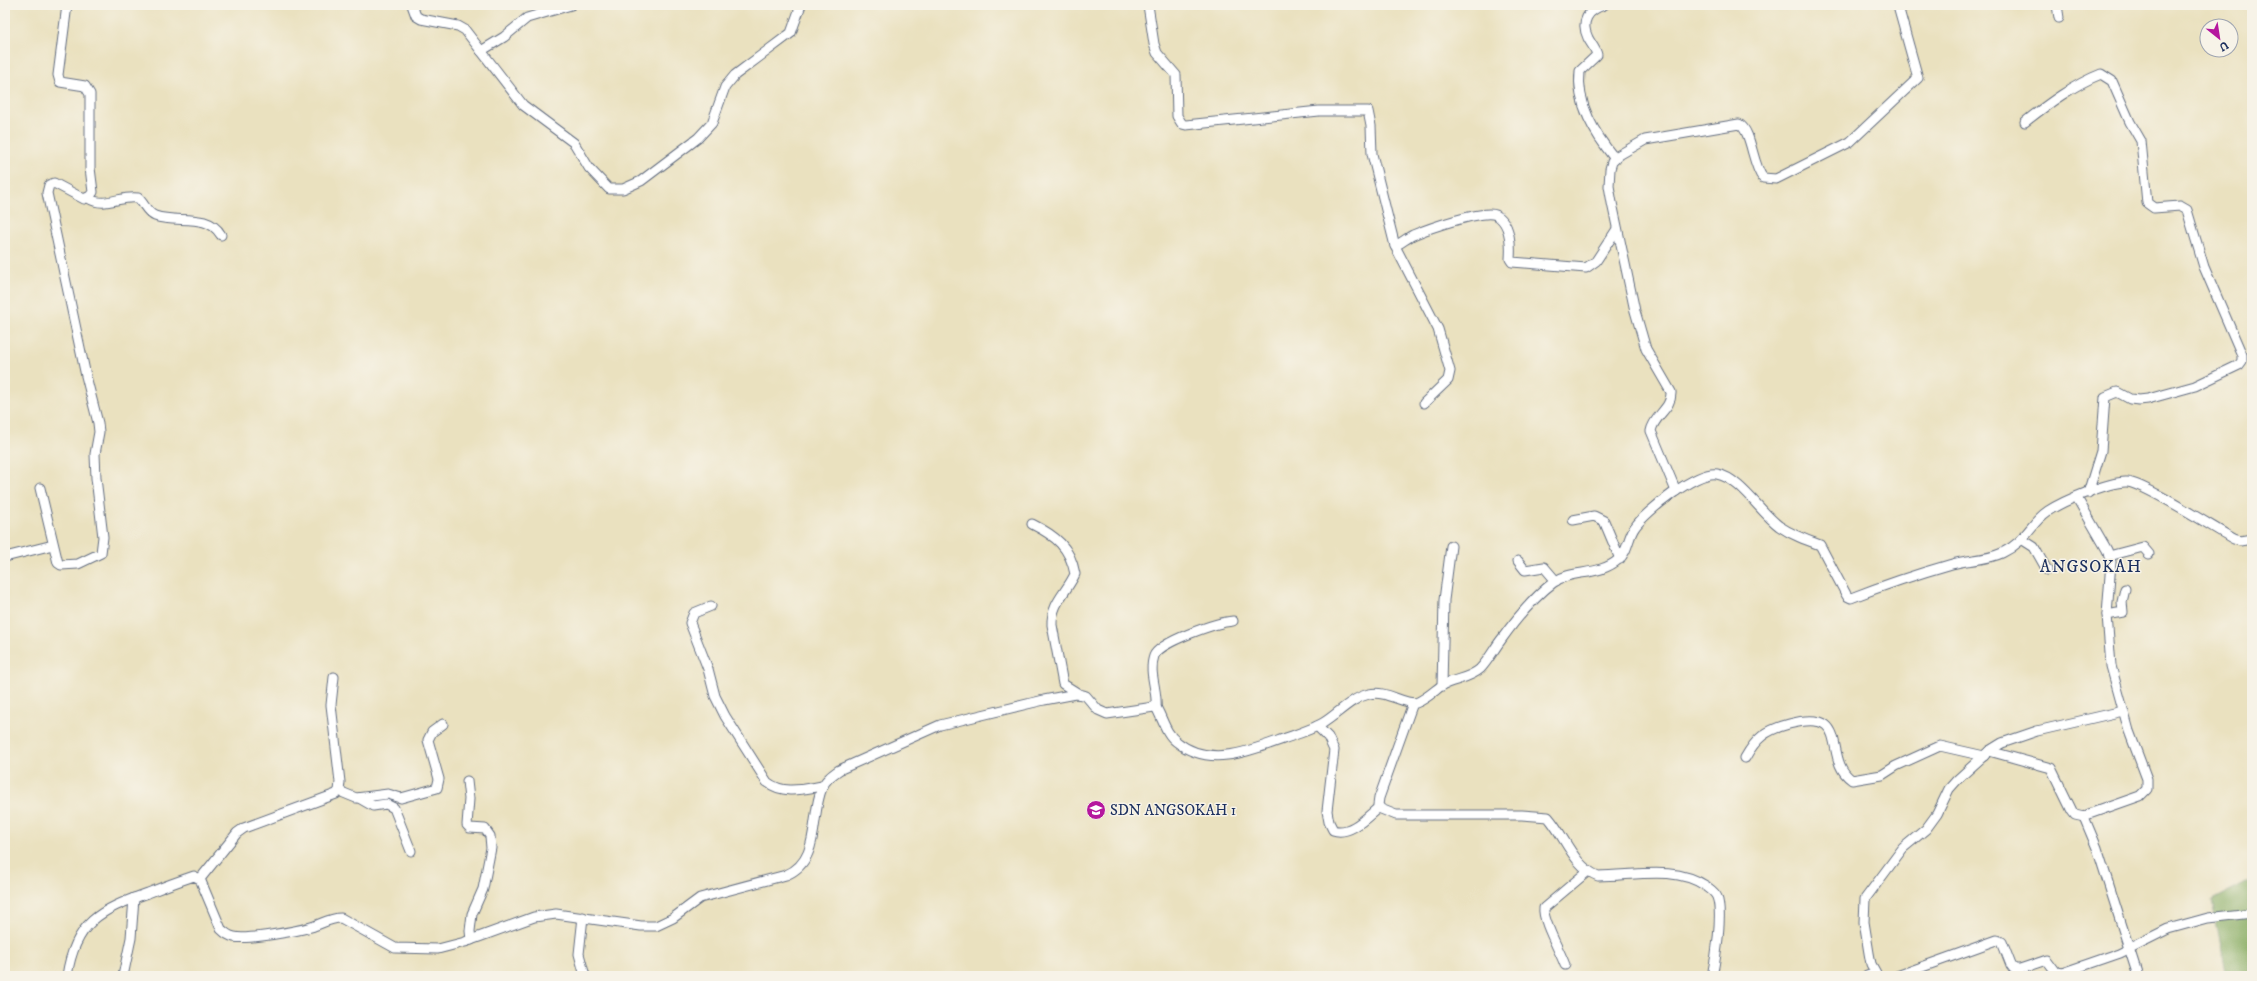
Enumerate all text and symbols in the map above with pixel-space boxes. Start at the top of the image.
north arrow [2199,18,2239,58]
text: U [2216,38,2231,54]
district label: ANGSOKAH [2040,556,2142,578]
school or university icon: SDN ANGSOKAH 1 [1085,799,1107,821]
place label: SDN ANGSOKAH 1 [1110,801,1236,820]

